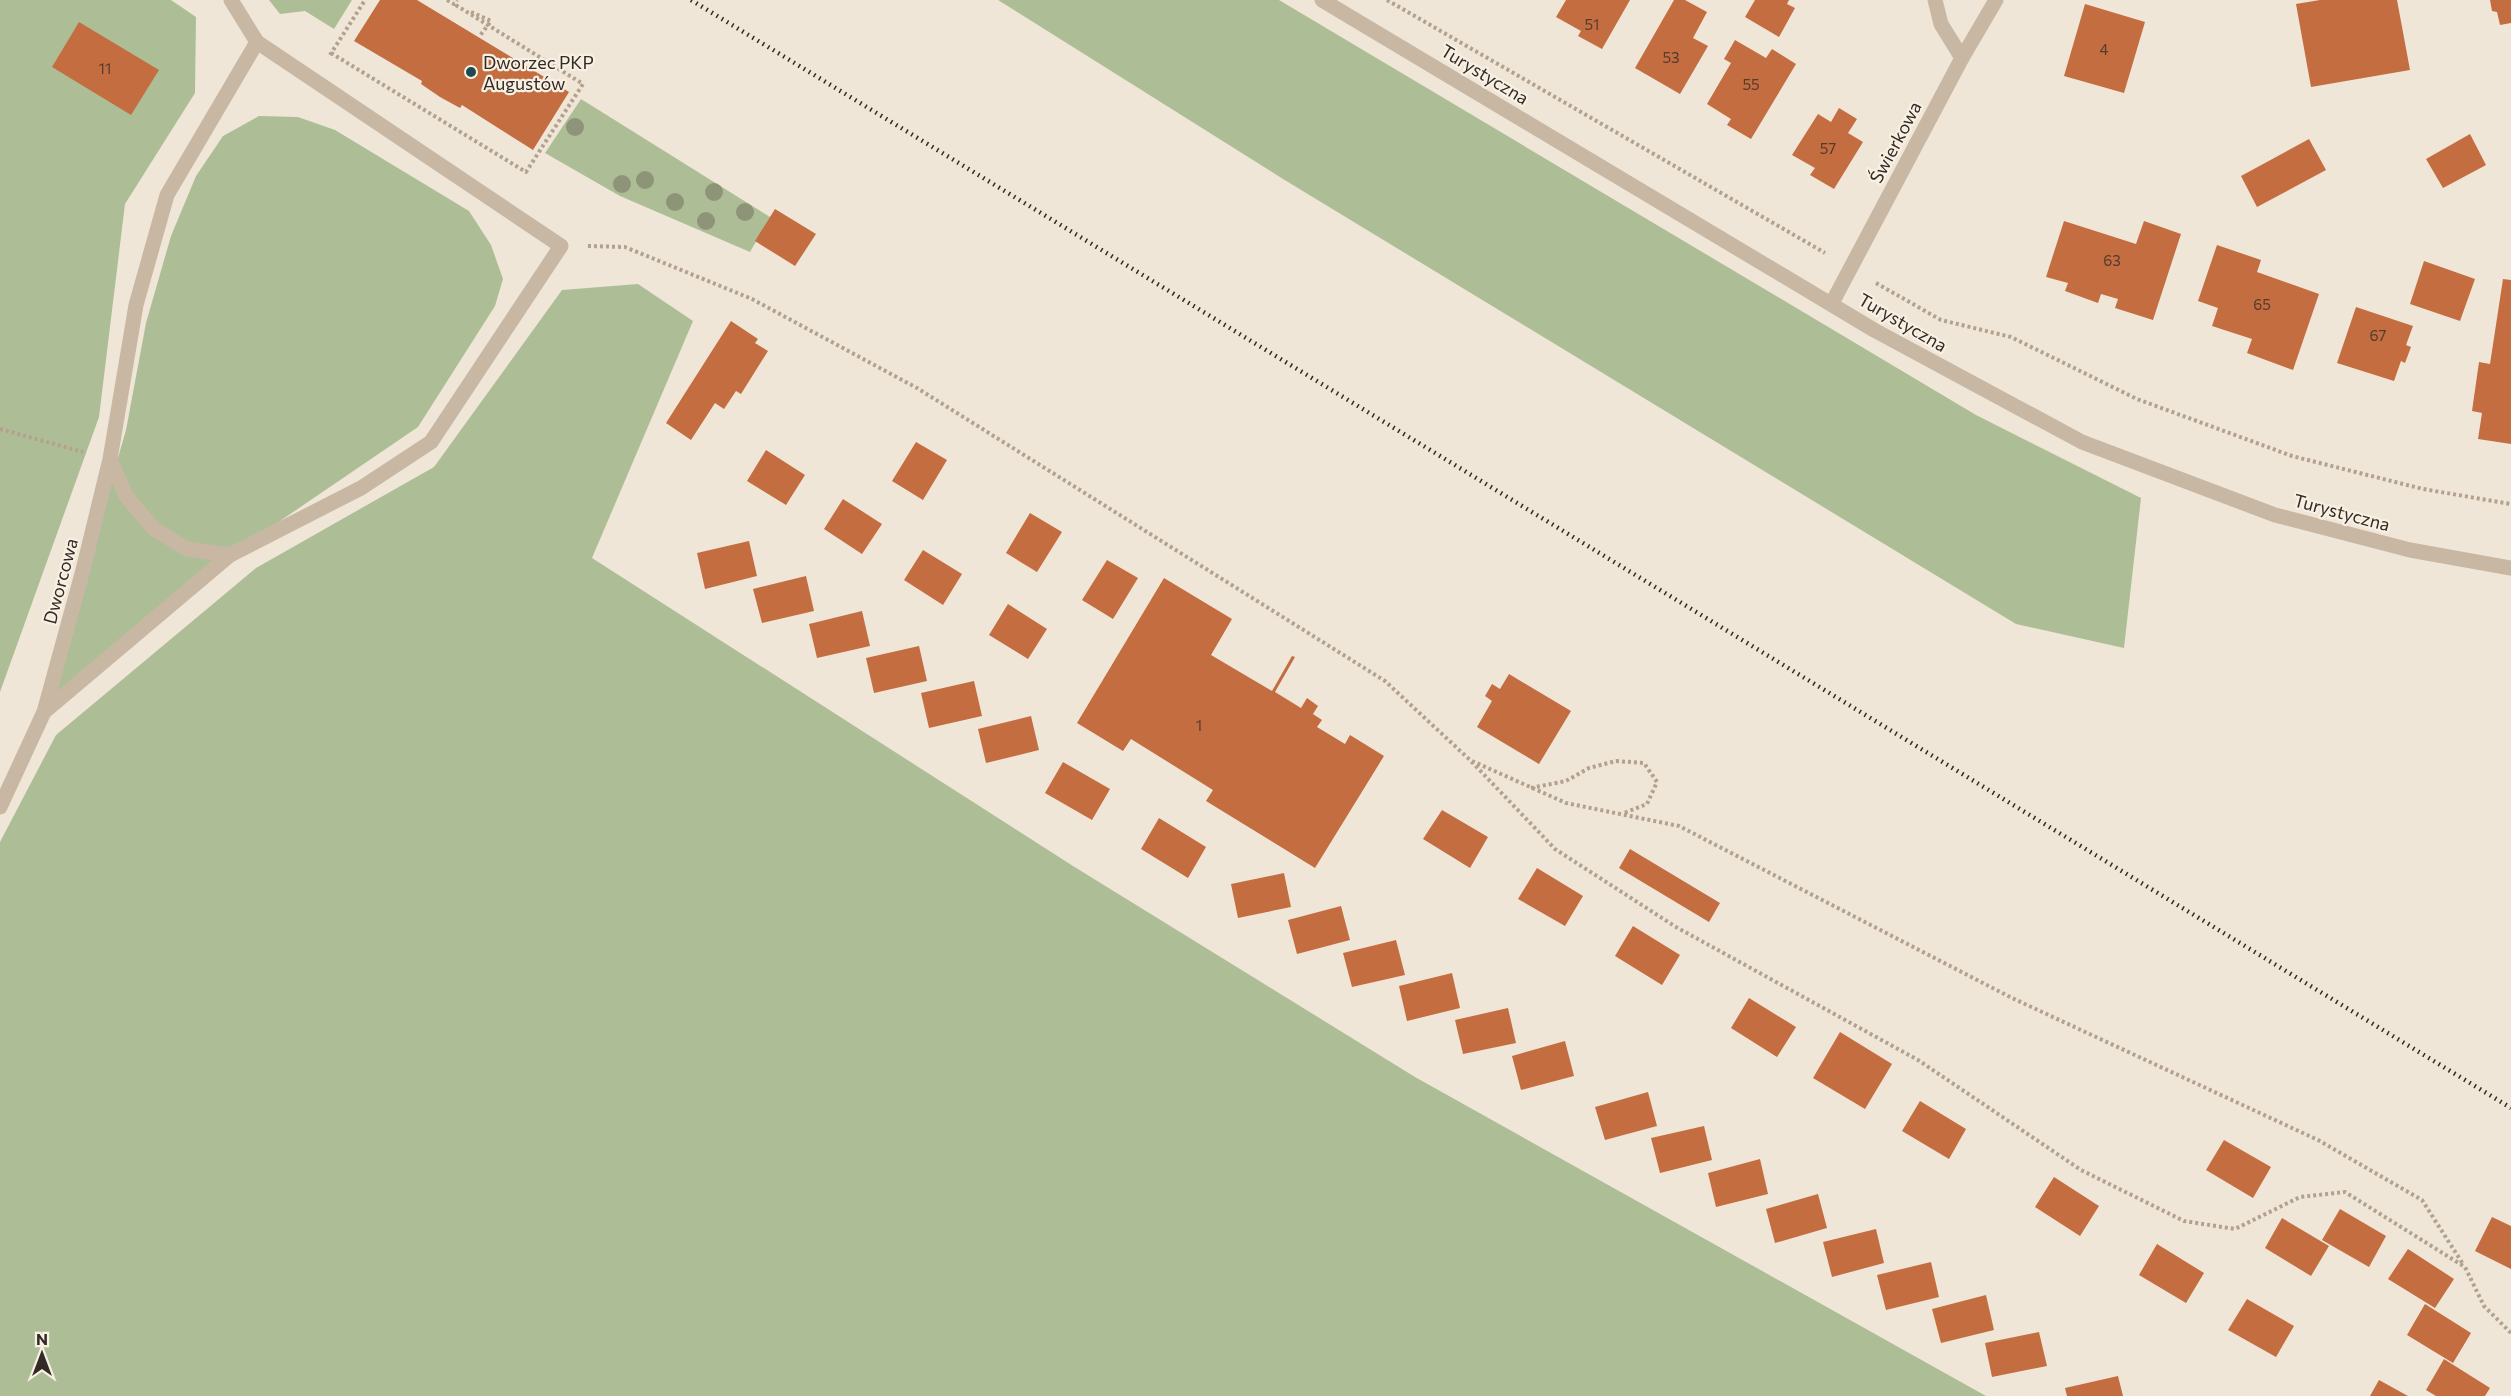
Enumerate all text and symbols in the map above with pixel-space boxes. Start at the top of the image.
house number: 51 [1584,15,1600,33]
street label: Turystyczna [1437,39,1533,109]
house number: 4 [2100,40,2109,58]
house number: 53 [1662,48,1680,66]
place label: Dworzec PKP Augustów [483,51,594,94]
house number: 11 [99,59,111,77]
marker: Dworzec PKP Augustów [464,65,478,79]
house number: 55 [1742,75,1760,93]
street label: Świerkowa [1864,97,1926,187]
house number: 57 [1820,139,1836,157]
house number: 63 [2103,251,2121,269]
street label: Turystyczna [1855,288,1951,356]
house number: 65 [2253,295,2271,313]
house number: 67 [2370,326,2387,344]
street label: Turystyczna [2292,489,2392,535]
street label: Dworcowa [38,536,82,626]
house number: 1 [1196,716,1202,734]
north arrow [12,1324,72,1384]
text: N [36,1329,48,1348]

